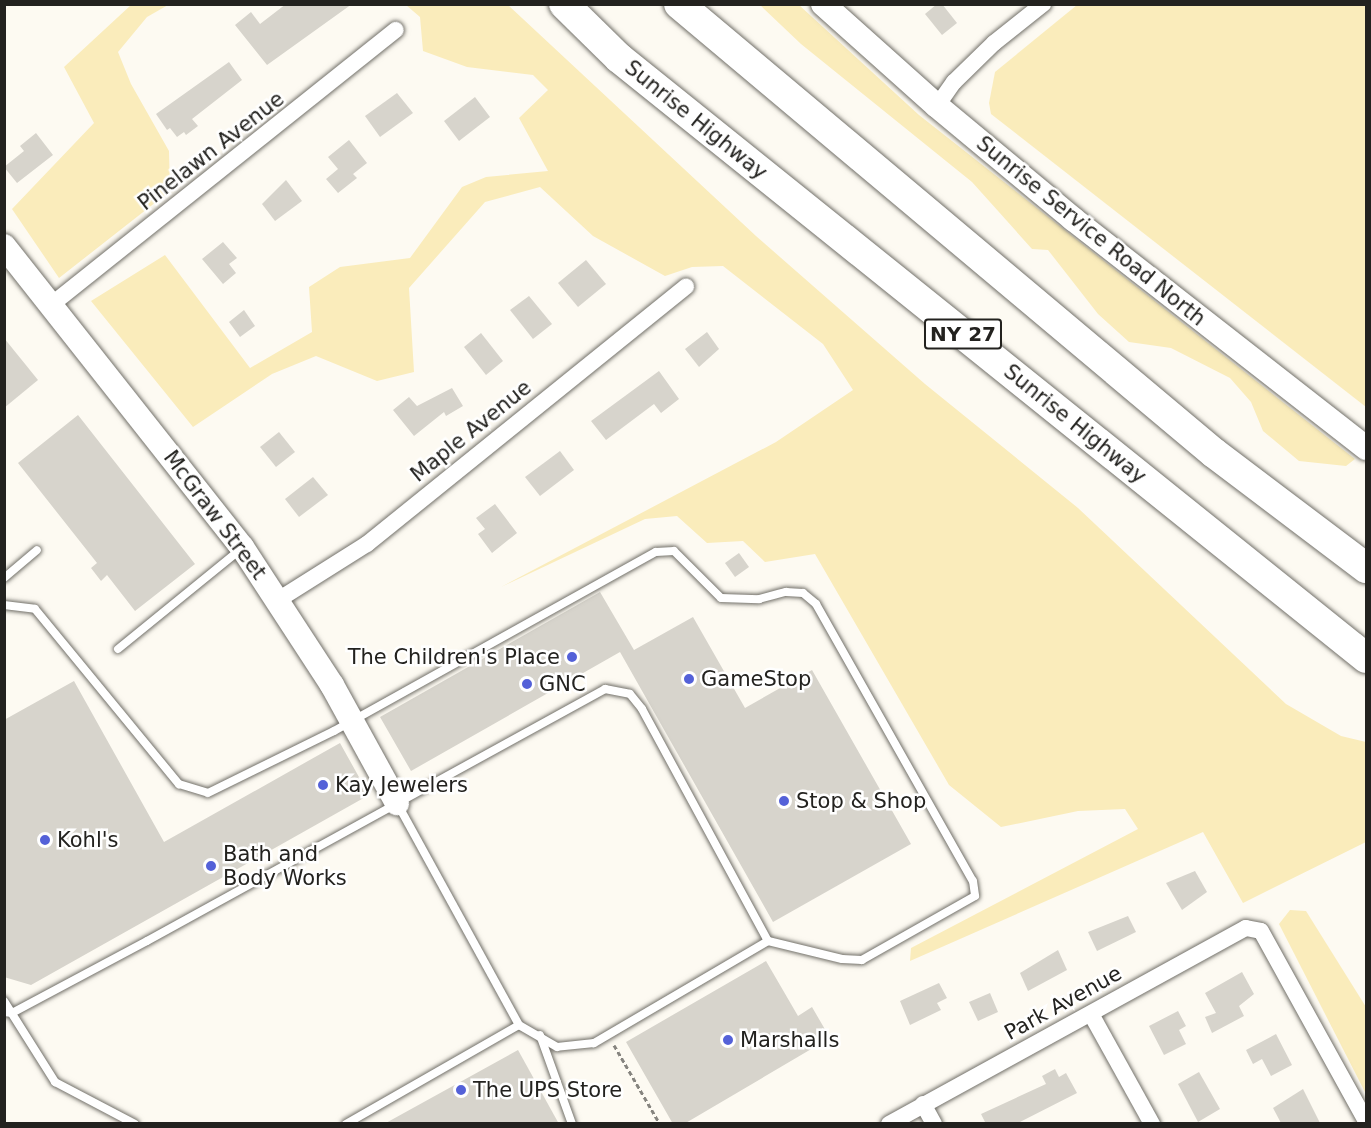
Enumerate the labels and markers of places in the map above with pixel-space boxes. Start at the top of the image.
place label: The Children's Place [348,644,560,670]
marker: The Children's Place [565,650,579,664]
place label: GameStop [701,666,811,692]
place label: GNC [539,671,586,697]
marker: GameStop [682,672,696,686]
marker: GNC [520,677,534,691]
place label: Kay Jewelers [335,772,468,798]
marker: Kay Jewelers [316,778,330,792]
place label: Stop & Shop [796,788,926,814]
marker: Stop & Shop [777,794,791,808]
place label: Kohl's [57,827,118,853]
marker: Kohl's [38,833,52,847]
place label: Bath and Body Works [223,841,347,891]
marker: Bath and Body Works [204,859,218,873]
place label: Marshalls [740,1027,839,1053]
marker: Marshalls [721,1033,735,1047]
place label: The UPS Store [473,1077,622,1103]
marker: The UPS Store [454,1083,468,1097]

